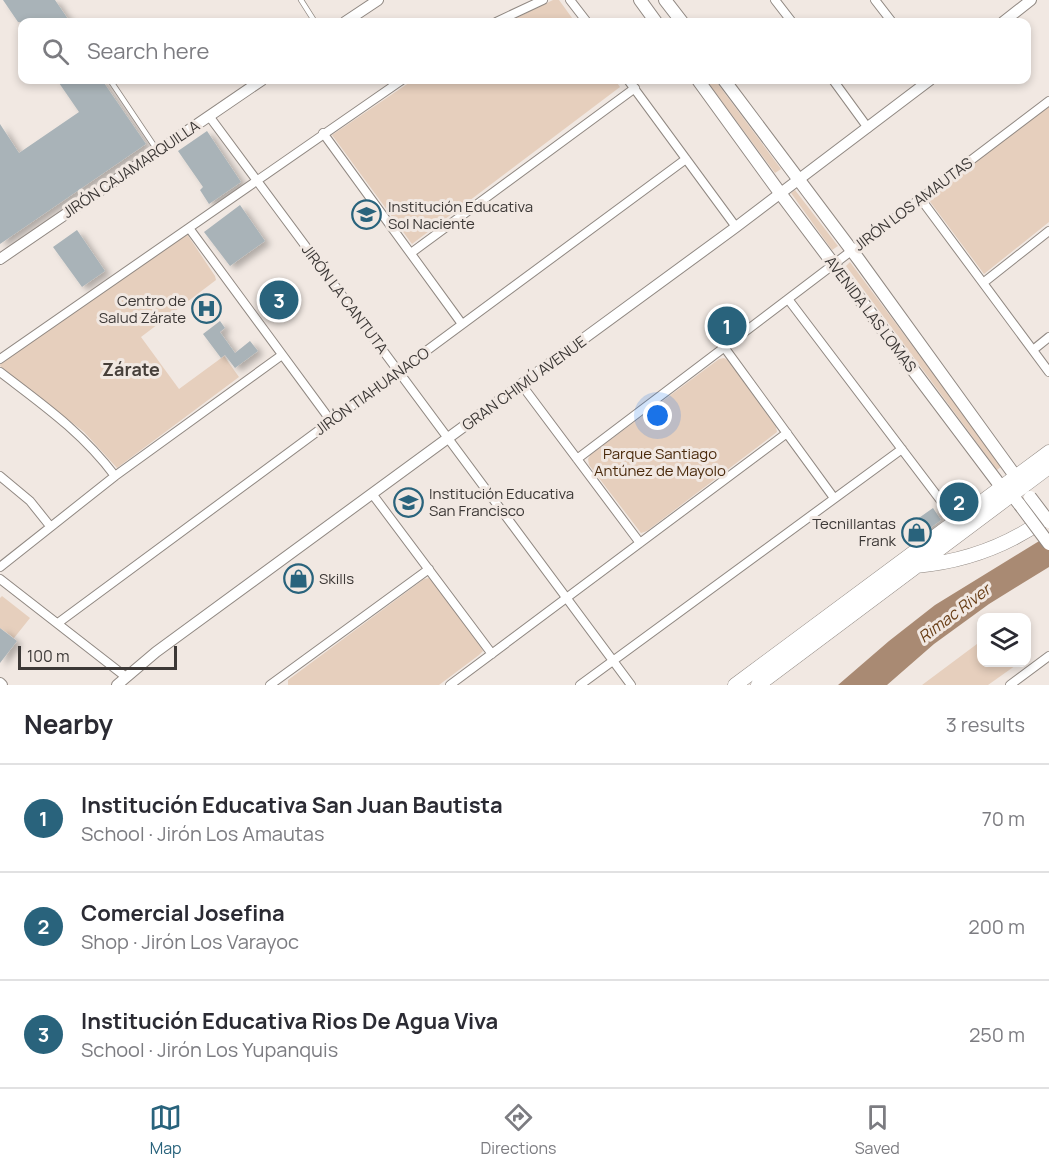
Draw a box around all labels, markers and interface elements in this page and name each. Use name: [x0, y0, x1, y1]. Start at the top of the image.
search box: [18, 18, 1031, 84]
icon: search: [39, 35, 72, 68]
text: Search here: [87, 36, 209, 66]
street label: JIRÓN CAJAMARQUILLA: [58, 115, 204, 223]
street label: JIRÓN LOS AMAUTAS: [849, 152, 977, 256]
place label: Institución Educativa Sol Naciente: [388, 196, 533, 234]
school or university icon: Institución Educativa Sol Naciente: [351, 199, 383, 231]
street label: JIRÓN LA CANTUTA: [297, 240, 393, 358]
street label: AVENIDA LAS LOMAS: [820, 252, 922, 376]
pin: 3: [260, 278, 298, 322]
place label: Centro de Salud Zárate: [99, 290, 186, 328]
hospital icon: Centro de Salud Zárate: [191, 293, 223, 325]
pin: 1: [708, 304, 746, 348]
street label: GRAN CHIMÚ AVENUE: [458, 331, 590, 435]
street label: JIRÓN TIAHUANACO: [310, 342, 434, 440]
district label: Zárate: [102, 357, 160, 381]
your location: [643, 401, 672, 430]
park label: Parque Santiago Antúnez de Mayolo: [594, 443, 726, 481]
pin: 2: [940, 480, 978, 524]
place label: Institución Educativa San Francisco: [429, 483, 574, 521]
school or university icon: Institución Educativa San Francisco: [392, 486, 424, 518]
place label: Tecnillantas Frank: [812, 513, 897, 551]
shop icon: Tecnillantas Frank: [901, 516, 933, 548]
shop icon: Skills: [282, 562, 314, 594]
place label: Skills: [319, 568, 354, 589]
water label: Rimac River: [913, 577, 996, 647]
map controls: [977, 613, 1031, 667]
button: layers: [977, 613, 1031, 667]
scale bar: [18, 643, 177, 670]
text: 100 m: [27, 645, 70, 667]
text: Nearby: [24, 706, 113, 742]
text: 3 results: [946, 711, 1025, 738]
text: Institución Educativa San Juan Bautista: [81, 790, 503, 820]
text: 1: [39, 805, 48, 832]
text: 70 m: [982, 805, 1025, 832]
text: School · Jirón Los Amautas: [81, 820, 324, 847]
text: Comercial Josefina: [81, 898, 285, 928]
text: 2: [38, 913, 49, 940]
text: 200 m: [968, 913, 1025, 940]
text: Shop · Jirón Los Varayoc: [81, 928, 299, 955]
text: Institución Educativa Rios De Agua Viva: [81, 1006, 498, 1036]
text: 3: [38, 1021, 49, 1048]
text: 250 m: [969, 1021, 1025, 1048]
text: School · Jirón Los Yupanquis: [81, 1036, 338, 1063]
tab: Map: [149, 1101, 182, 1159]
tab: Directions: [481, 1101, 556, 1159]
tab: Saved: [855, 1101, 900, 1159]

